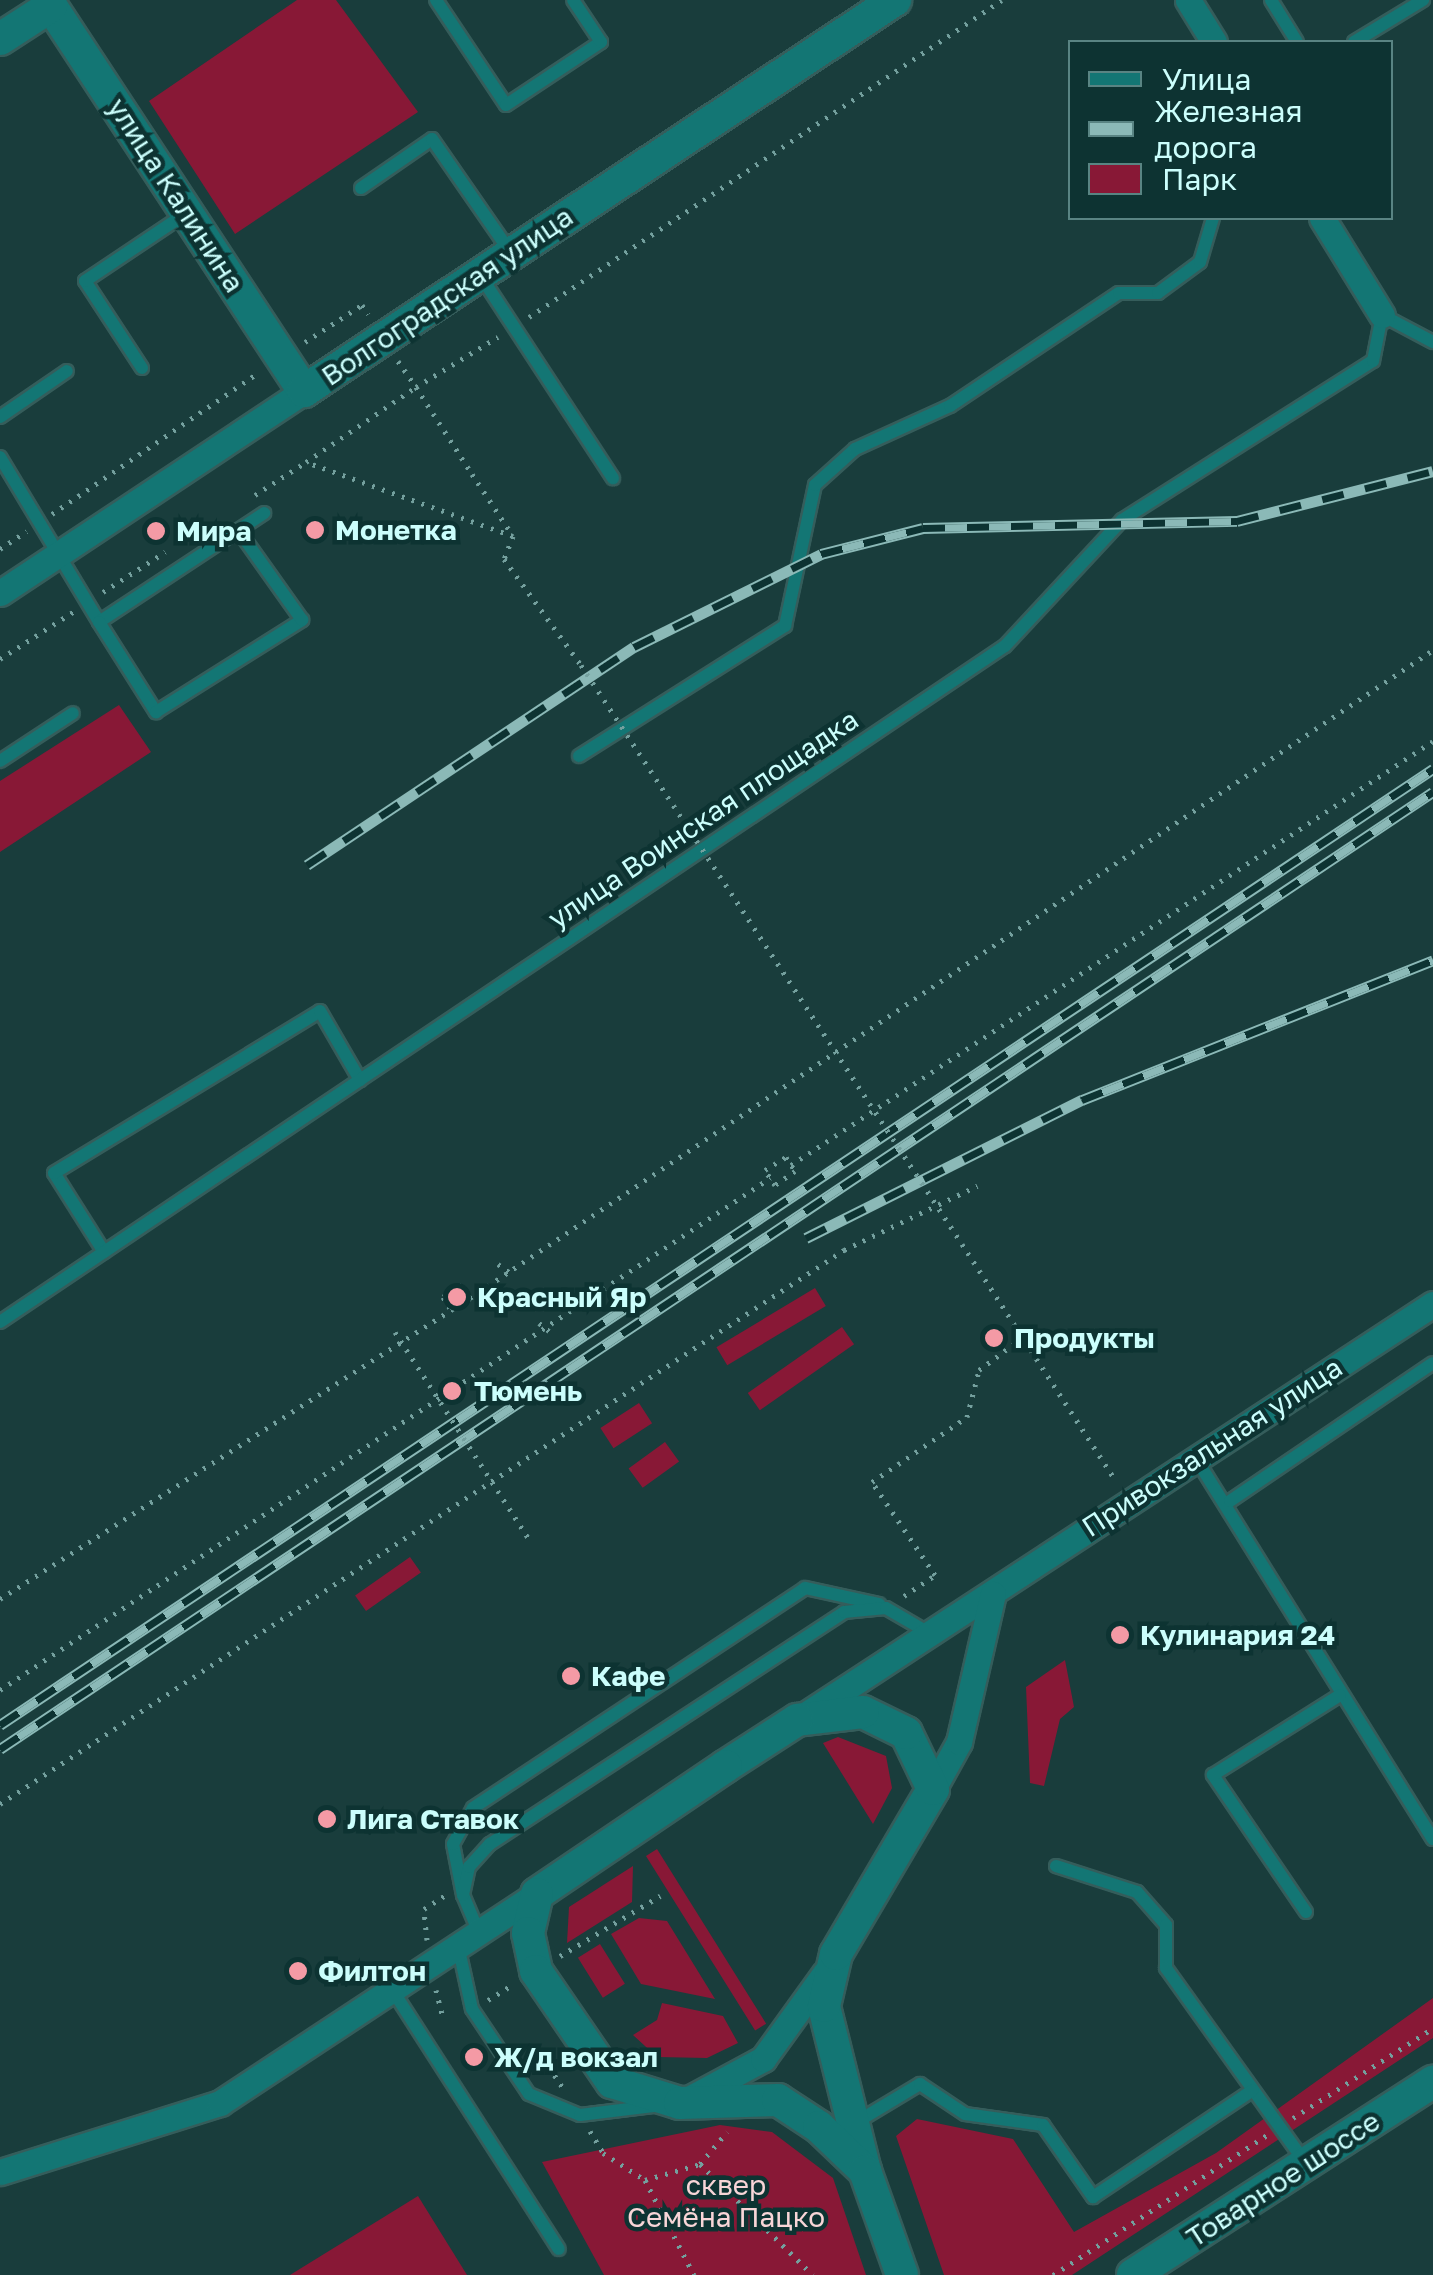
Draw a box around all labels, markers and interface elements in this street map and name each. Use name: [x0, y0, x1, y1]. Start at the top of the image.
legend: [1068, 40, 1393, 220]
text: Улица: [1162, 61, 1251, 97]
street label: улица Калинина: [101, 92, 251, 298]
text: Железная дорога: [1154, 93, 1303, 165]
text: Парк: [1162, 161, 1237, 197]
street label: Волгоградская улица: [315, 199, 579, 393]
place label: Монетка: [335, 513, 457, 547]
place label: Мира: [176, 514, 251, 548]
marker: Монетка: [304, 519, 326, 541]
marker: Мира: [145, 520, 167, 542]
street label: улица Воинская площадка: [542, 703, 864, 935]
place label: Красный Яр: [477, 1280, 646, 1314]
marker: Красный Яр: [446, 1286, 468, 1308]
place label: Продукты: [1014, 1321, 1155, 1355]
marker: Продукты: [983, 1327, 1005, 1349]
street label: Привокзальная улица: [1076, 1350, 1348, 1544]
place label: Тюмень: [474, 1374, 582, 1408]
marker: Тюмень: [439, 1378, 465, 1404]
place label: Кулинария 24: [1140, 1618, 1335, 1652]
marker: Кулинария 24: [1109, 1624, 1131, 1646]
place label: Кафе: [591, 1659, 666, 1693]
marker: Кафе: [560, 1665, 582, 1687]
place label: Лига Ставок: [347, 1802, 519, 1836]
marker: Лига Ставок: [316, 1808, 338, 1830]
place label: Филтон: [318, 1954, 426, 1988]
marker: Филтон: [287, 1960, 309, 1982]
place label: Ж/д вокзал: [494, 2040, 658, 2074]
marker: Ж/д вокзал: [463, 2046, 485, 2068]
street label: Товарное шоссе: [1180, 2104, 1386, 2254]
park label: сквер Семёна Пацко: [627, 2168, 825, 2234]

